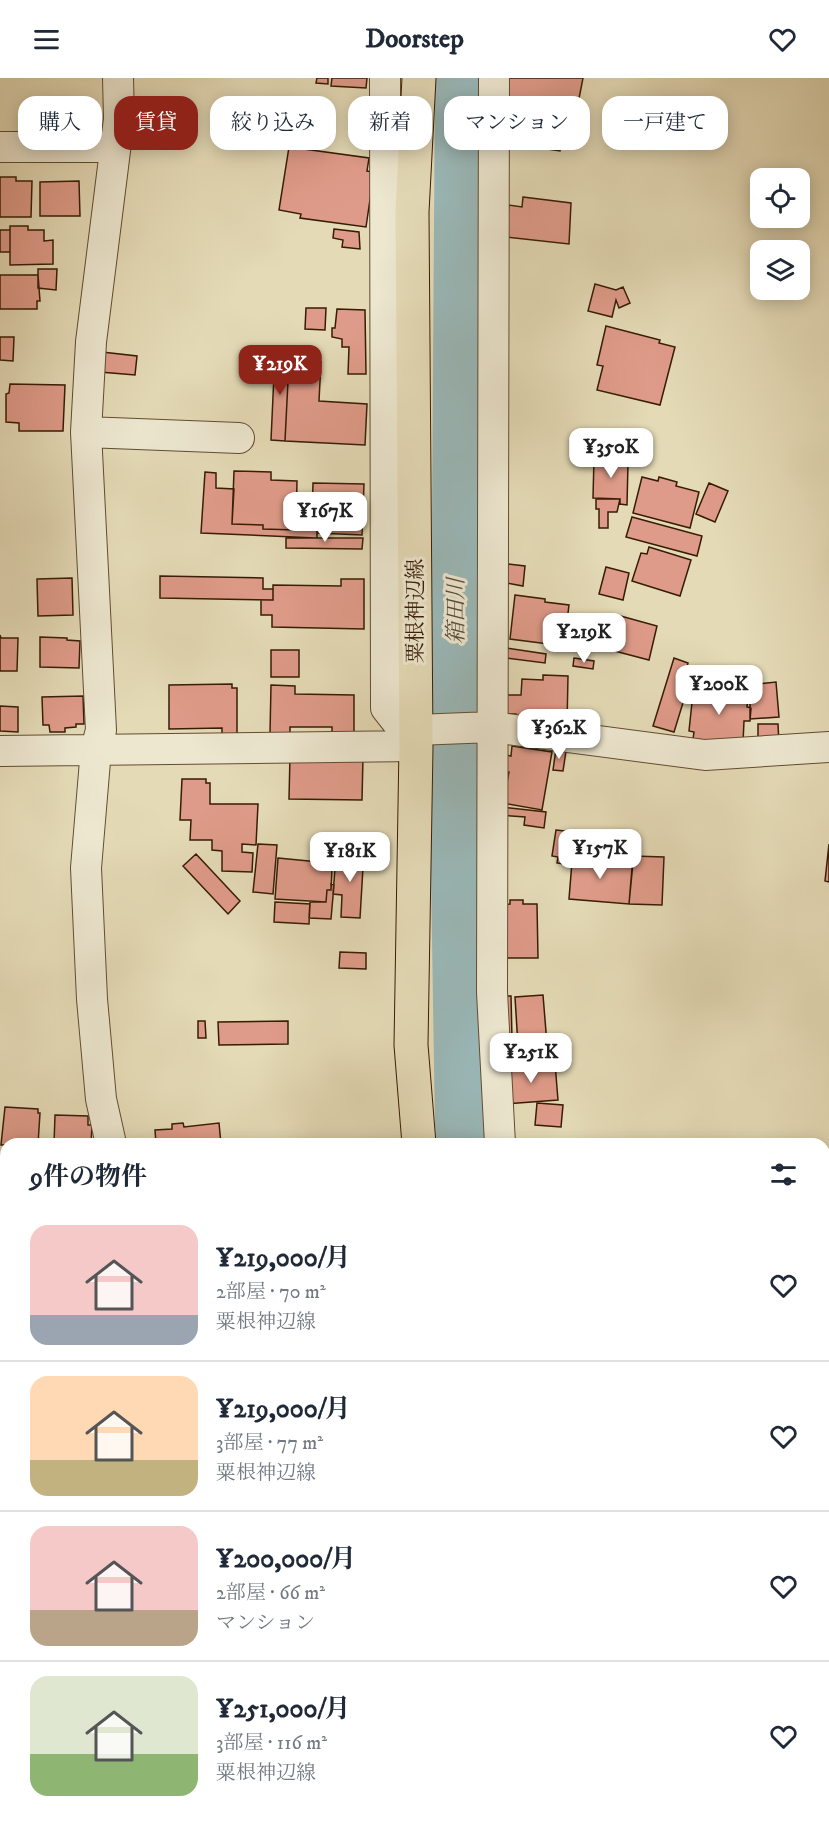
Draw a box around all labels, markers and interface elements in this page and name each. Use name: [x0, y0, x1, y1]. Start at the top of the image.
text: Doorstep: [365, 22, 464, 56]
icon: menu: [30, 23, 63, 56]
icon: heart: [766, 23, 799, 56]
chip: 購入: [18, 96, 102, 150]
chip: 賃貸: [114, 96, 198, 150]
chip: 絞り込み: [210, 96, 336, 150]
chip: 新着: [348, 96, 432, 150]
chip: マンション: [444, 96, 590, 150]
chip: 一戸建て: [602, 96, 728, 150]
map controls: [750, 168, 810, 300]
button: locate: [750, 168, 810, 228]
button: layers: [750, 240, 810, 300]
pin: ¥219K: [238, 345, 322, 396]
text: ¥219K: [253, 352, 307, 377]
pin: ¥350K: [569, 428, 653, 479]
text: ¥350K: [583, 435, 639, 460]
pin: ¥167K: [283, 492, 367, 543]
text: ¥167K: [297, 499, 353, 524]
street label: 粟根神辺線: [403, 559, 429, 664]
water label: 箱田川: [443, 576, 470, 644]
pin: ¥219K: [542, 613, 626, 664]
text: ¥219K: [557, 620, 611, 645]
pin: ¥200K: [677, 665, 761, 716]
text: ¥200K: [690, 672, 748, 697]
pin: ¥362K: [517, 709, 601, 760]
text: ¥362K: [531, 716, 587, 741]
pin: ¥157K: [558, 829, 642, 880]
pin: ¥181K: [308, 832, 392, 883]
text: ¥157K: [572, 836, 628, 861]
text: ¥181K: [324, 839, 376, 864]
pin: ¥251K: [489, 1033, 573, 1084]
text: ¥251K: [504, 1040, 558, 1065]
icon: filters: [767, 1158, 800, 1191]
text: 9件の物件: [30, 1161, 147, 1194]
text: ¥219,000/月: [216, 1242, 351, 1275]
icon: home: [78, 1249, 150, 1321]
icon: heart: [767, 1269, 800, 1302]
text: 2部屋 · 70 m²: [216, 1280, 326, 1305]
text: 粟根神辺線: [216, 1310, 316, 1335]
text: ¥219,000/月: [216, 1393, 351, 1426]
icon: home: [78, 1400, 150, 1472]
icon: heart: [767, 1420, 800, 1453]
text: 3部屋 · 77 m²: [216, 1431, 323, 1456]
text: 粟根神辺線: [216, 1461, 316, 1486]
text: ¥200,000/月: [216, 1543, 356, 1576]
icon: home: [78, 1550, 150, 1622]
icon: heart: [767, 1570, 800, 1603]
text: 2部屋 · 66 m²: [216, 1581, 325, 1606]
text: マンション: [216, 1611, 315, 1636]
text: ¥251,000/月: [216, 1693, 351, 1726]
icon: home: [78, 1700, 150, 1772]
icon: heart: [767, 1720, 800, 1753]
text: 3部屋 · 116 m²: [216, 1731, 327, 1756]
text: 粟根神辺線: [216, 1761, 316, 1786]

